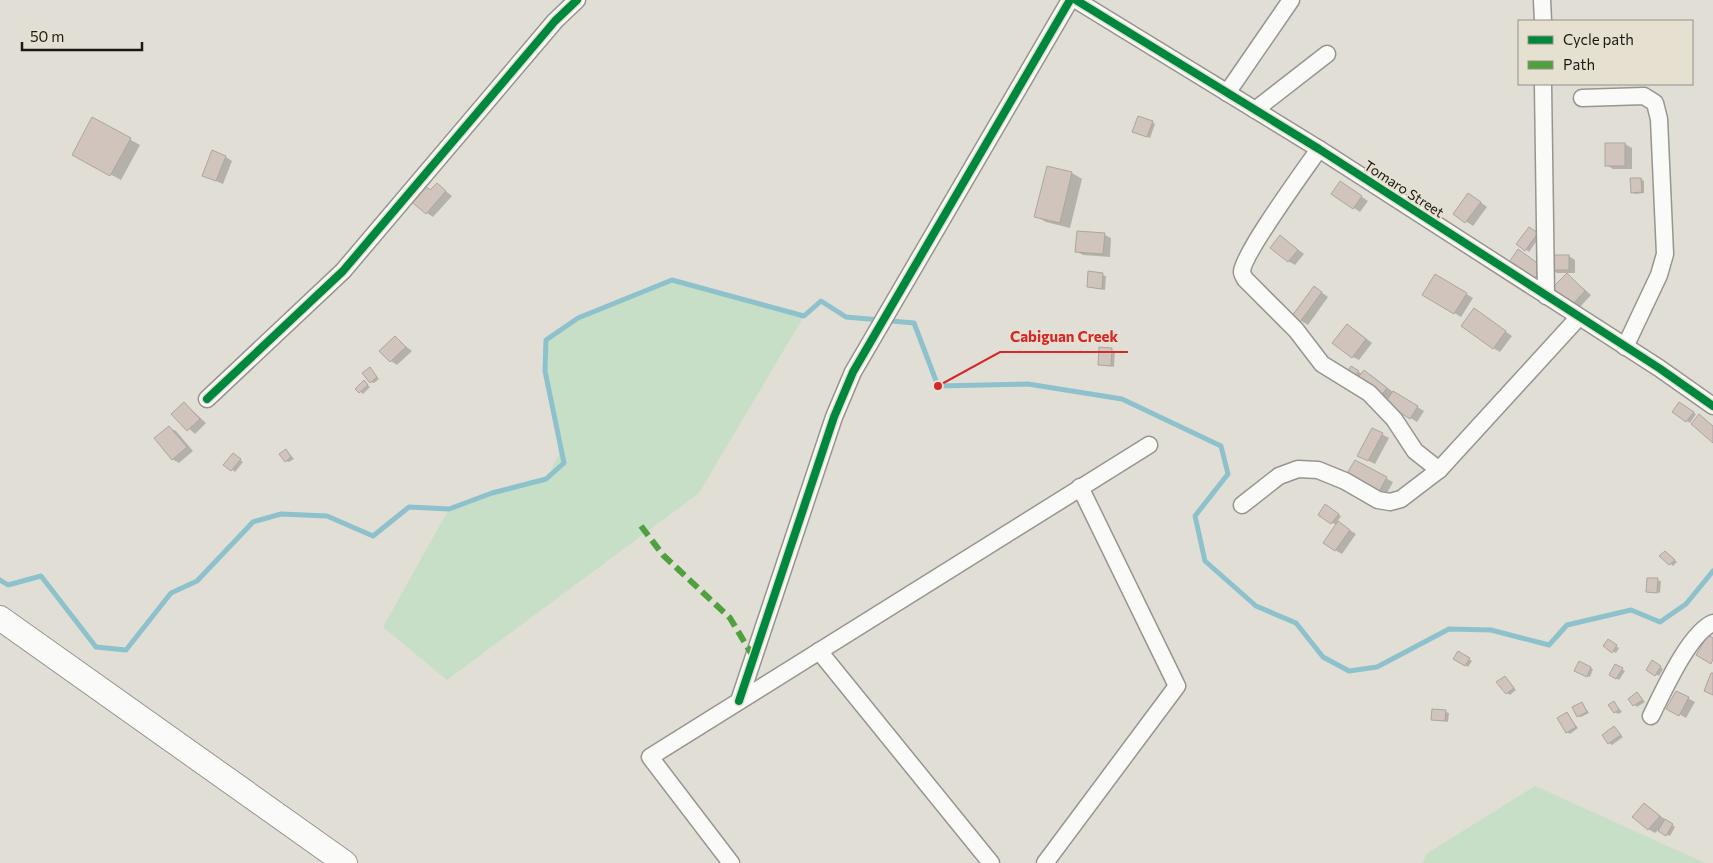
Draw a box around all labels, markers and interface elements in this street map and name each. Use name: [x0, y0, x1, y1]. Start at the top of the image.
scale bar: [22, 20, 142, 52]
legend: [1518, 20, 1693, 85]
text: 50 m: [30, 27, 64, 45]
text: Cycle path: [1563, 30, 1634, 48]
text: Path: [1563, 55, 1595, 73]
street label: Tomaro Street: [1361, 156, 1448, 221]
callout: Cabiguan Creek: [1000, 322, 1128, 352]
text: Cabiguan Creek: [1010, 327, 1118, 345]

